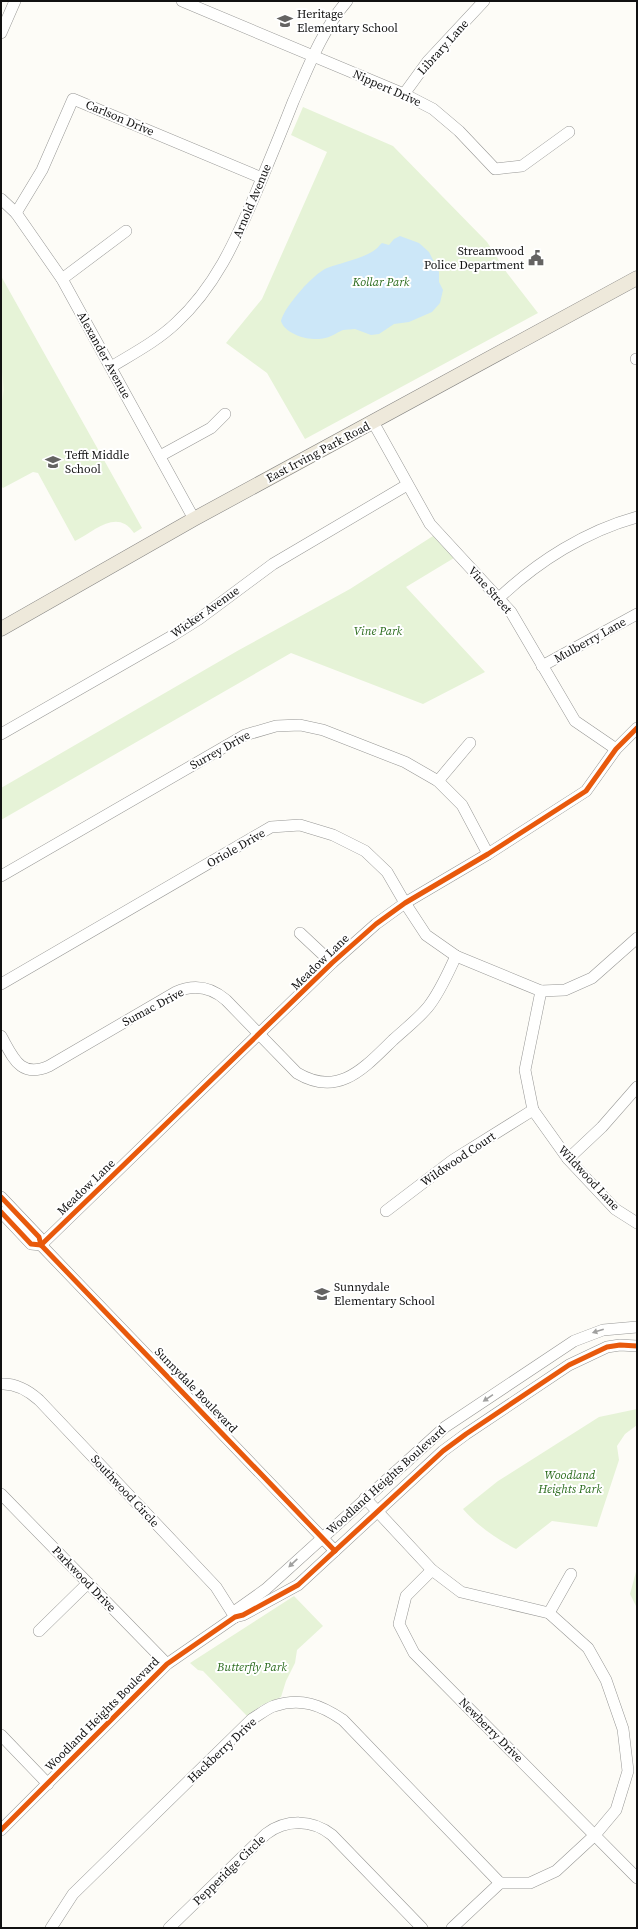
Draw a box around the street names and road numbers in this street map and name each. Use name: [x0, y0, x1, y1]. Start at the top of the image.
street label: Library Lane: [414, 16, 472, 78]
street label: Nippert Drive: [350, 66, 424, 110]
street label: Carlson Drive: [83, 96, 157, 140]
street label: Arnold Avenue: [229, 161, 275, 241]
street label: Alexander Avenue: [73, 309, 135, 401]
street label: East Irving Park Road: [263, 418, 373, 486]
street label: Vine Street: [464, 563, 516, 617]
street label: Wicker Avenue: [168, 582, 242, 642]
street label: Mulberry Lane: [551, 614, 629, 666]
street label: Surrey Drive: [187, 727, 253, 773]
street label: Oriole Drive: [204, 825, 268, 871]
street label: Meadow Lane: [288, 930, 352, 994]
street label: Sumac Drive: [119, 984, 187, 1030]
street label: Wildwood Court: [417, 1128, 499, 1190]
street label: Wildwood Lane: [555, 1142, 623, 1214]
street label: Meadow Lane: [54, 1155, 118, 1219]
street label: Sunnydale Boulevard: [151, 1344, 241, 1436]
street label: Woodland Heights Boulevard: [323, 1422, 449, 1538]
street label: Southwood Circle: [87, 1451, 163, 1531]
street label: Parkwood Drive: [49, 1543, 119, 1615]
street label: Woodland Heights Boulevard: [41, 1653, 163, 1775]
street label: Newberry Drive: [455, 1694, 527, 1766]
street label: Hackberry Drive: [184, 1714, 260, 1786]
street label: Pepperidge Circle: [189, 1831, 269, 1909]

